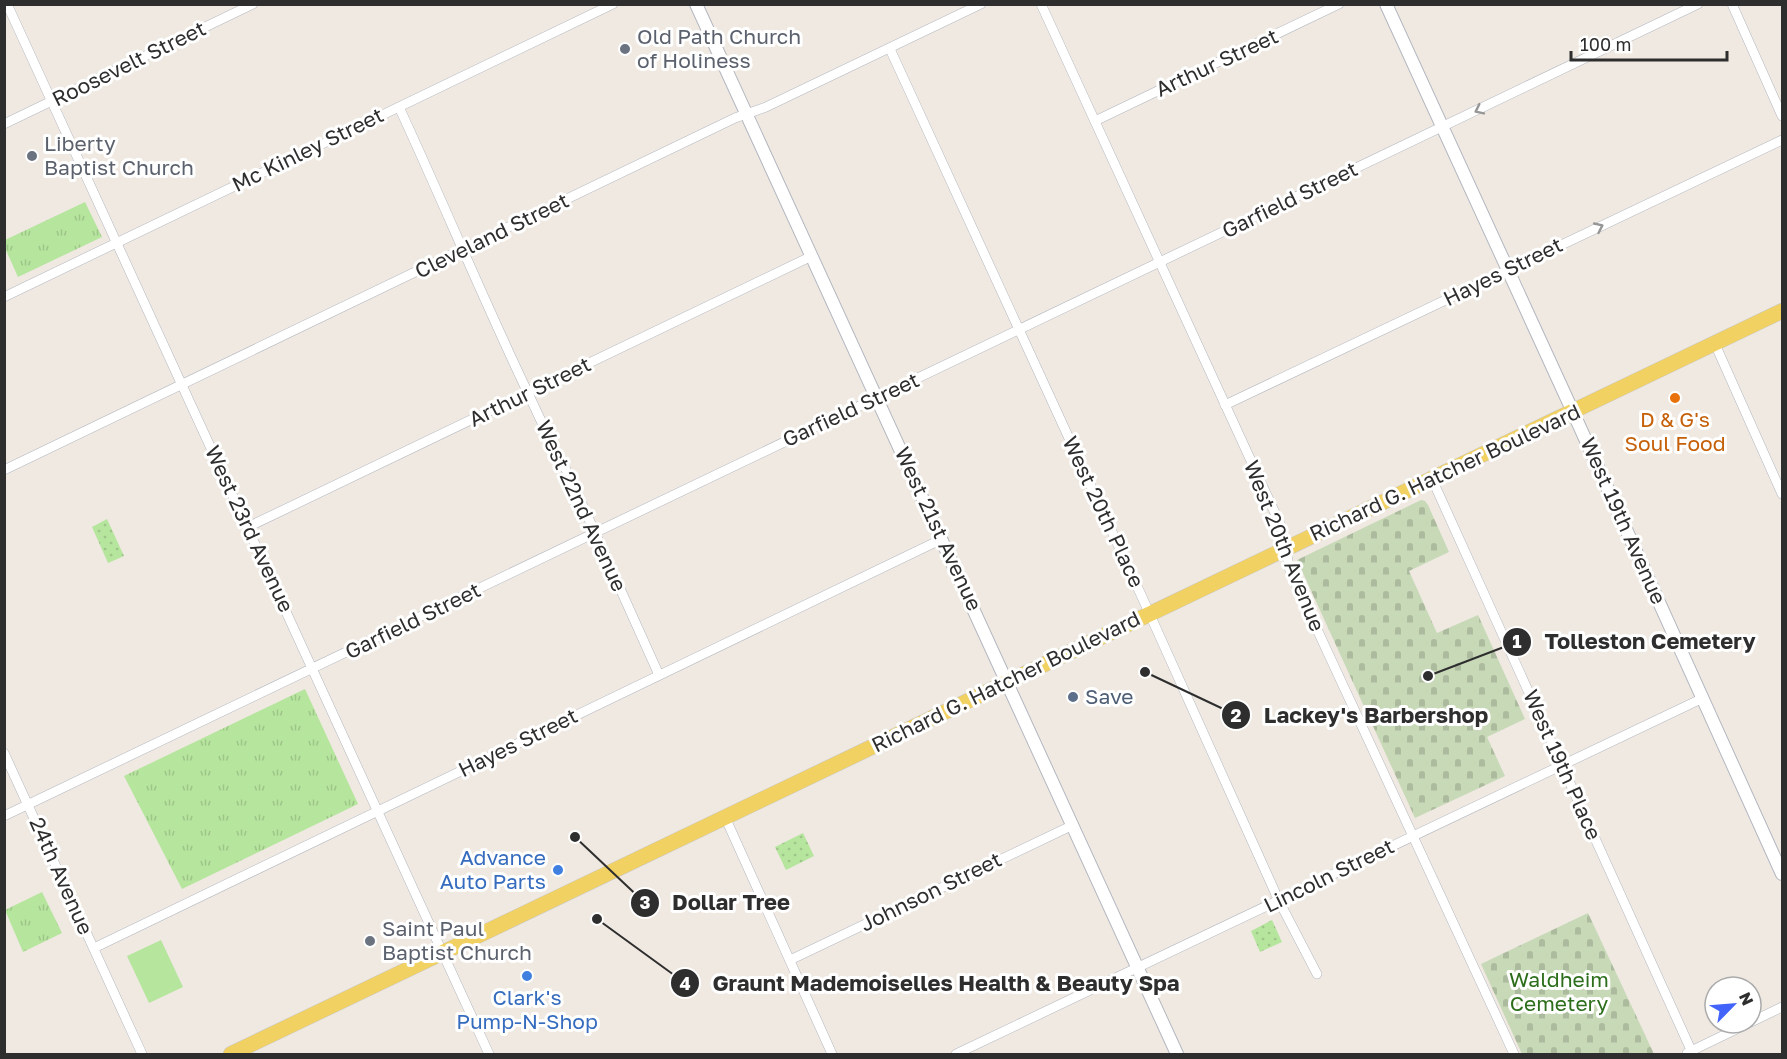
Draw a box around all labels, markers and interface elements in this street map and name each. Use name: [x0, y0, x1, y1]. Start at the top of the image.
street label: Roosevelt Street: [47, 15, 210, 112]
street label: Arthur Street: [1151, 22, 1282, 102]
place label: Old Path Church of Holiness: [637, 23, 801, 73]
scale bar: [1571, 24, 1727, 62]
text: 100 m: [1580, 33, 1631, 55]
marker: Old Path Church of Holiness: [618, 42, 632, 56]
street label: Mc Kinley Street: [228, 101, 388, 197]
one-way arrow: [1474, 102, 1485, 114]
place label: Liberty Baptist Church: [44, 130, 194, 180]
marker: Liberty Baptist Church: [25, 149, 39, 163]
street label: Garfield Street: [1218, 155, 1362, 243]
street label: Cleveland Street: [410, 187, 573, 284]
one-way arrow: [1592, 222, 1603, 234]
street label: Hayes Street: [1439, 231, 1566, 311]
street label: Arthur Street: [464, 350, 595, 432]
street label: Garfield Street: [778, 366, 923, 452]
marker: D & G's Soul Food: [1668, 391, 1682, 405]
street label: Richard G. Hatcher Boulevard: [1305, 398, 1584, 546]
place label: D & G's Soul Food: [1624, 406, 1726, 456]
street label: West 22nd Avenue: [531, 416, 633, 595]
street label: West 20th Place: [1057, 432, 1150, 591]
street label: West 19th Avenue: [1575, 433, 1672, 608]
street label: West 23rd Avenue: [200, 441, 300, 616]
street label: West 21st Avenue: [890, 443, 988, 615]
street label: West 20th Avenue: [1239, 456, 1331, 635]
street label: Garfield Street: [341, 576, 485, 664]
street label: Richard G. Hatcher Boulevard: [867, 605, 1144, 758]
callout: Tolleston Cemetery: [1502, 622, 1768, 662]
text: Tolleston Cemetery: [1544, 627, 1756, 654]
text: 1: [1512, 630, 1522, 652]
place label: Save: [1085, 683, 1133, 709]
street label: West 19th Place: [1518, 685, 1608, 844]
marker: Save: [1066, 690, 1080, 704]
callout: Lackey's Barbershop: [1221, 695, 1500, 735]
text: Lackey's Barbershop: [1264, 701, 1488, 728]
street label: Hayes Street: [454, 702, 581, 782]
text: 2: [1231, 704, 1242, 726]
street label: 24th Avenue: [24, 813, 99, 938]
street label: Lincoln Street: [1259, 832, 1398, 918]
place label: Advance Auto Parts: [440, 844, 546, 894]
street label: Johnson Street: [856, 846, 1006, 937]
marker: Advance Auto Parts: [551, 863, 565, 877]
callout: Dollar Tree: [630, 883, 802, 923]
text: Dollar Tree: [672, 888, 790, 915]
text: 3: [640, 891, 651, 913]
place label: Saint Paul Baptist Church: [382, 915, 532, 965]
marker: Saint Paul Baptist Church: [363, 934, 377, 948]
callout: Graunt Mademoiselles Health & Beauty Spa: [670, 963, 1192, 1003]
park label: Waldheim Cemetery: [1509, 966, 1609, 1016]
marker: Clark's Pump-N-Shop: [520, 969, 534, 983]
text: Graunt Mademoiselles Health & Beauty Spa: [712, 969, 1180, 996]
text: 4: [679, 972, 691, 994]
north arrow: [1703, 975, 1763, 1035]
place label: Clark's Pump-N-Shop: [456, 984, 598, 1034]
text: N: [1735, 989, 1758, 1008]

